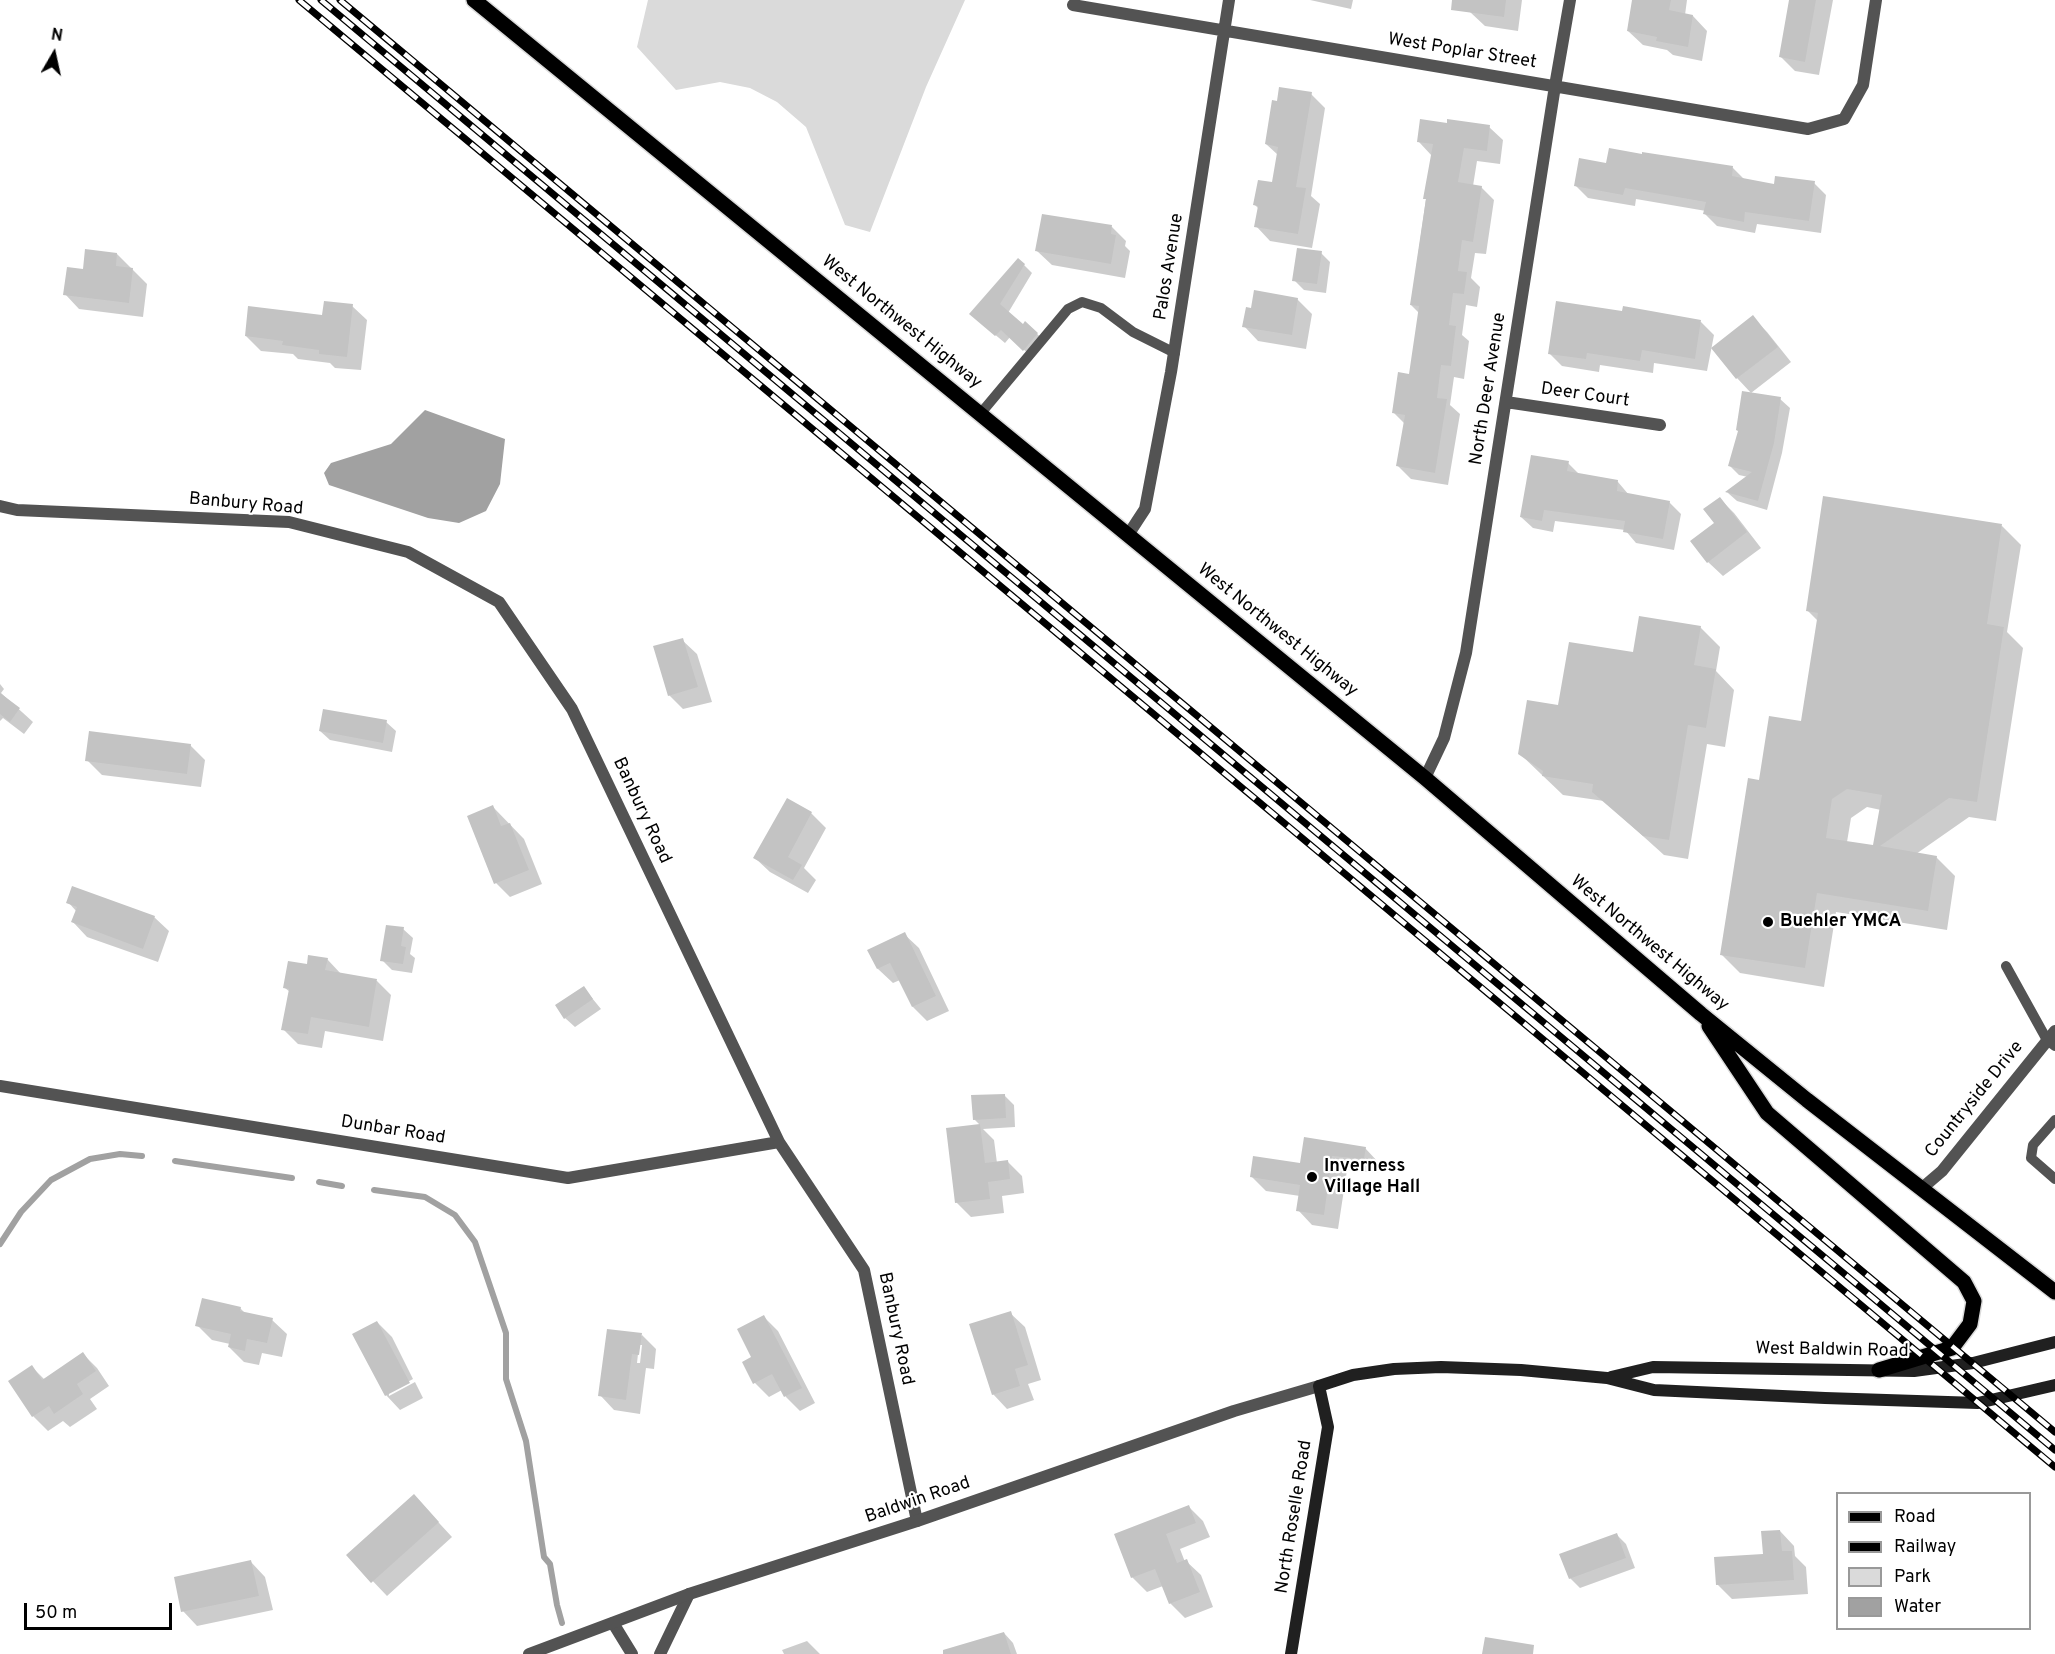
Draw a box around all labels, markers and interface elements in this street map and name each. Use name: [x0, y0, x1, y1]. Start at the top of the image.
north arrow: [24, 24, 84, 84]
text: N: [50, 25, 64, 47]
street label: West Poplar Street: [1386, 30, 1538, 74]
street label: Palos Avenue: [1151, 212, 1189, 322]
street label: West Northwest Highway: [816, 252, 986, 394]
street label: North Deer Avenue: [1466, 311, 1512, 467]
street label: Deer Court: [1539, 379, 1631, 413]
street label: Banbury Road: [188, 489, 304, 521]
street label: West Northwest Highway: [1192, 560, 1362, 702]
street label: Banbury Road: [607, 754, 675, 868]
street label: West Northwest Highway: [1565, 871, 1733, 1017]
place label: Buehler YMCA: [1780, 911, 1901, 933]
marker: Buehler YMCA: [1761, 915, 1775, 929]
street label: Countryside Drive: [1921, 1037, 2029, 1163]
street label: Dunbar Road: [339, 1112, 447, 1150]
place label: Inverness Village Hall: [1324, 1156, 1420, 1198]
marker: Inverness Village Hall: [1305, 1170, 1319, 1184]
street label: Banbury Road: [873, 1271, 917, 1387]
street label: West Baldwin Road: [1755, 1339, 1909, 1363]
street label: North Roselle Road: [1272, 1439, 1318, 1595]
street label: Baldwin Road: [863, 1473, 973, 1529]
legend: [1836, 1492, 2031, 1630]
text: Road: [1894, 1506, 1936, 1529]
text: Railway: [1894, 1536, 1956, 1559]
text: Park: [1894, 1566, 1931, 1589]
scale bar: [27, 1591, 176, 1629]
text: Water: [1894, 1596, 1941, 1619]
text: 50 m: [35, 1602, 77, 1625]

